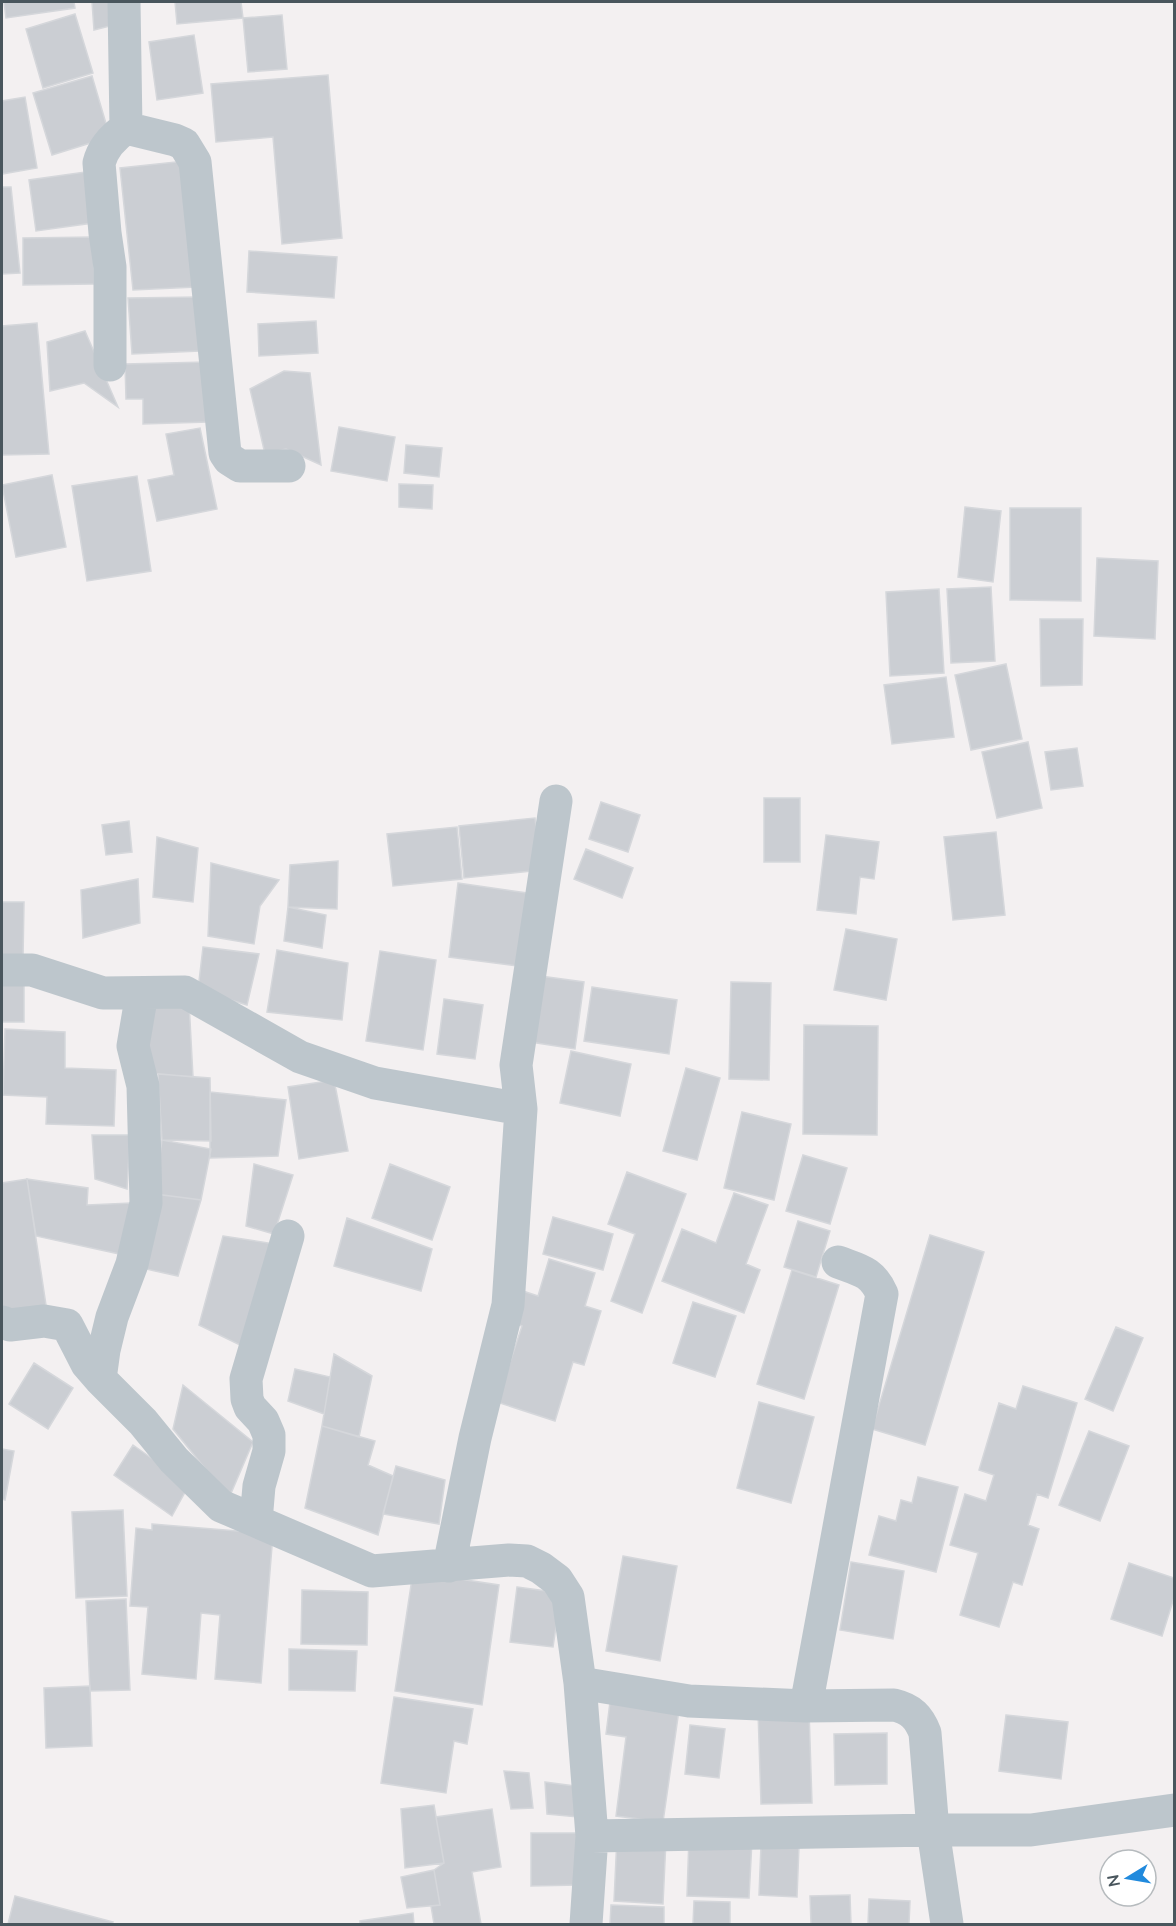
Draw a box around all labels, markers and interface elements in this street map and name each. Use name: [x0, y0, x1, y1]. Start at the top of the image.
north arrow: [1098, 1848, 1158, 1908]
text: N: [1102, 1873, 1126, 1889]

